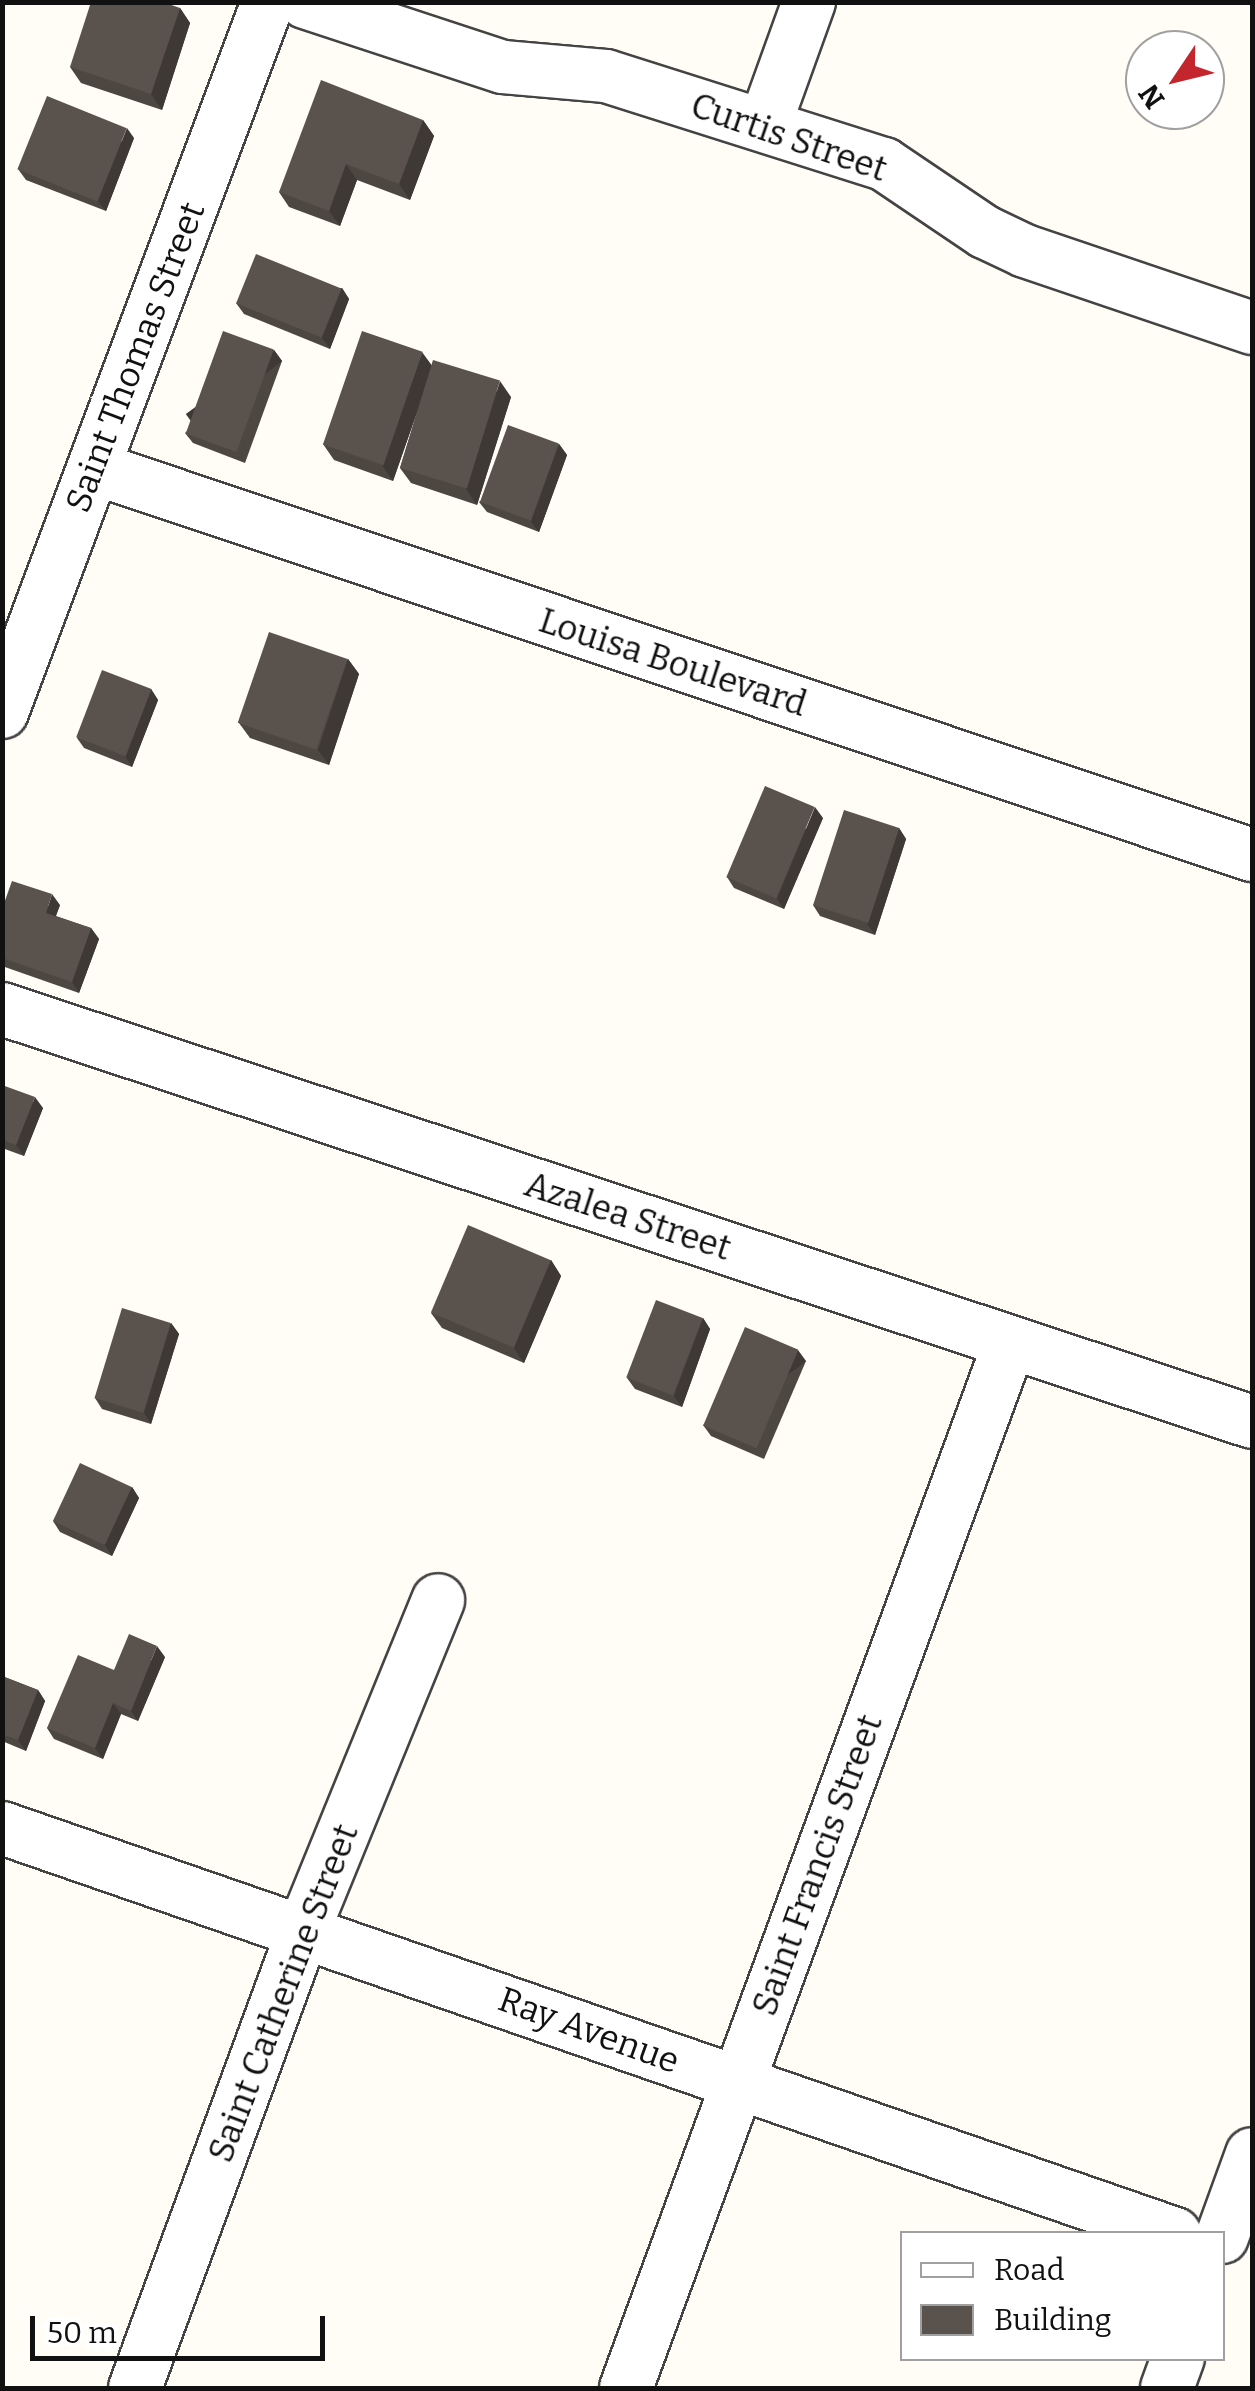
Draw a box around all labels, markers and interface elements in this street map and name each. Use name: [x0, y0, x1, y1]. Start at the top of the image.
north arrow: [1125, 30, 1225, 130]
text: N: [1132, 78, 1171, 115]
street label: Curtis Street: [686, 84, 892, 190]
street label: Saint Thomas Street: [57, 196, 213, 518]
street label: Louisa Boulevard: [534, 599, 812, 725]
street label: Azalea Street: [520, 1163, 736, 1269]
street label: Saint Francis Street: [743, 1709, 891, 2021]
street label: Saint Catherine Street: [199, 1818, 367, 2168]
street label: Ray Avenue: [493, 1978, 685, 2082]
legend: [900, 2231, 1225, 2361]
text: Road: [994, 2252, 1065, 2288]
scale bar: [35, 2296, 330, 2358]
text: Building: [994, 2302, 1112, 2338]
text: 50 m: [47, 2315, 117, 2351]

